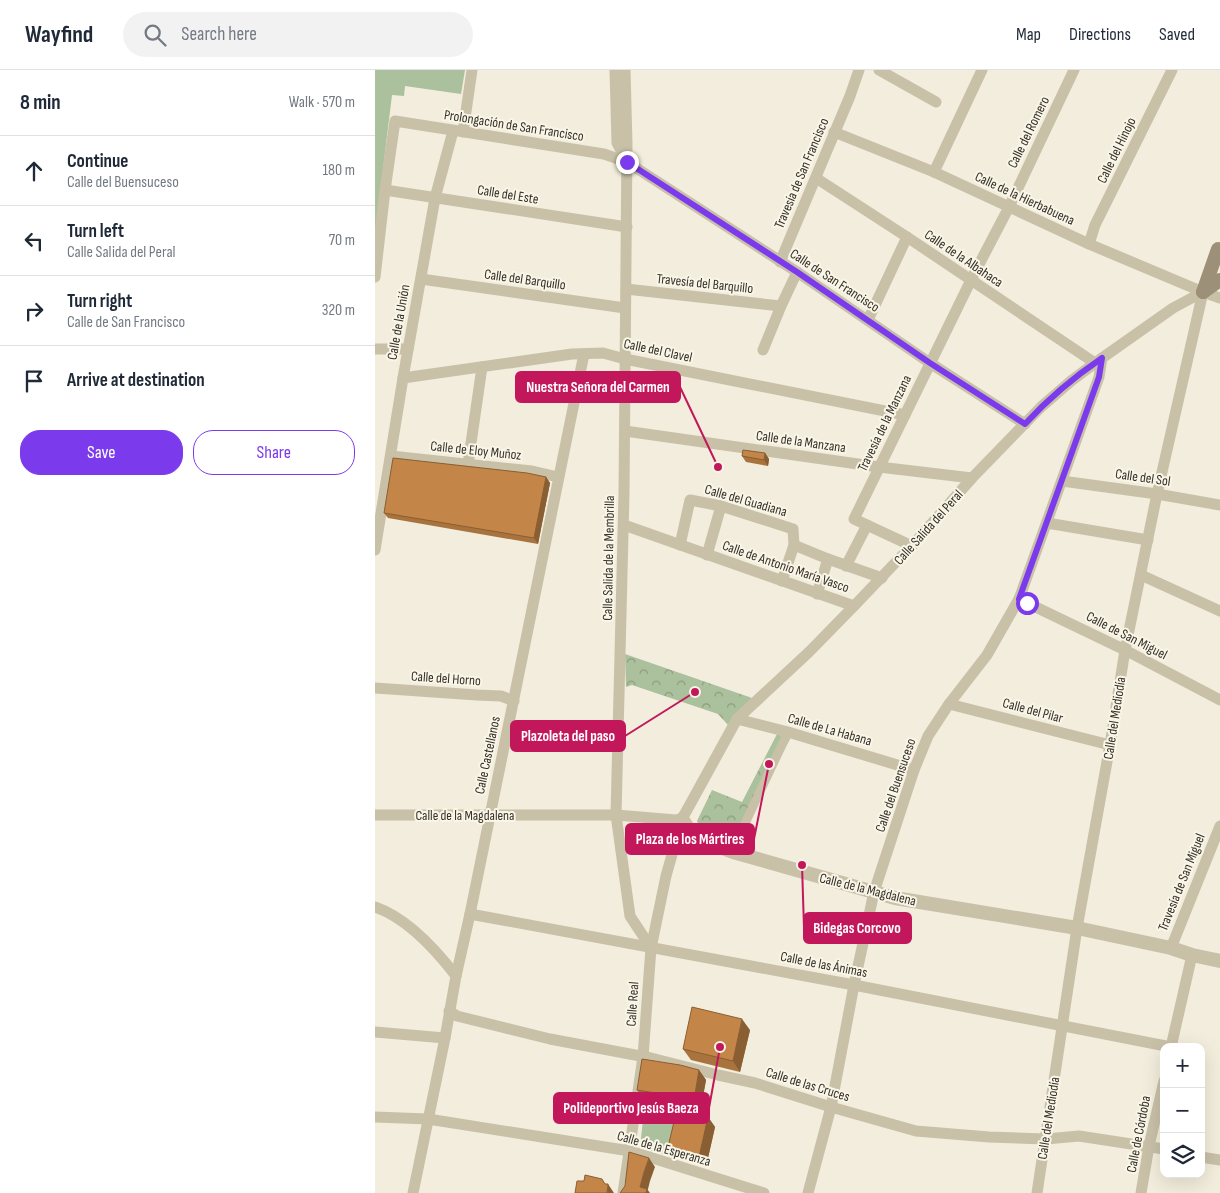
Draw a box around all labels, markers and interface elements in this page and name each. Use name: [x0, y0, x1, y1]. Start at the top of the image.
search box: [123, 12, 473, 57]
text: Wayfind: [25, 20, 93, 49]
icon: search: [141, 21, 169, 49]
text: Search here: [181, 23, 257, 46]
text: Map: [1016, 24, 1041, 45]
text: Directions: [1069, 24, 1131, 45]
text: Saved: [1159, 24, 1195, 45]
text: 8 min: [20, 90, 61, 115]
text: Walk · 570 m: [289, 93, 355, 112]
street label: Calle del Romero: [1004, 93, 1053, 171]
street label: Prolongación de San Francisco: [443, 106, 585, 145]
street label: Calle del Hinojo: [1093, 114, 1140, 186]
street label: Travesía de San Francisco: [771, 115, 832, 231]
text: Continue: [67, 150, 128, 173]
route end: [616, 151, 639, 174]
icon: ahead: [20, 157, 48, 185]
text: 180 m: [322, 161, 355, 180]
street label: Calle de la Hierbabuena: [972, 168, 1077, 229]
text: Calle del Buensuceso: [67, 173, 179, 192]
street label: Calle del Este: [476, 181, 540, 208]
text: Turn left: [67, 220, 124, 243]
street label: Calle de la Albahaca: [921, 226, 1006, 291]
icon: left: [20, 227, 48, 255]
text: 70 m: [329, 231, 355, 250]
text: Calle Salida del Peral: [67, 243, 176, 262]
street label: Calle de San Francisco: [787, 245, 883, 316]
street label: Calle del Barquillo: [483, 265, 567, 294]
street label: Travesía del Barquillo: [656, 270, 754, 297]
street label: Calle de la Unión: [384, 283, 413, 361]
text: Turn right: [67, 290, 132, 313]
icon: right: [20, 297, 48, 325]
text: 320 m: [322, 301, 355, 320]
text: Calle de San Francisco: [67, 313, 185, 332]
street label: Calle del Clavel: [622, 335, 694, 366]
icon: arrive: [20, 367, 48, 395]
text: Arrive at destination: [67, 369, 205, 392]
callout: Nuestra Señora del Carmen: [516, 372, 680, 402]
street label: Travesía de la Manzana: [854, 372, 915, 474]
text: Nuestra Señora del Carmen: [526, 378, 670, 397]
street label: Calle de la Manzana: [755, 427, 847, 456]
button: Save: [20, 430, 183, 475]
button: Share: [193, 430, 355, 475]
street label: Calle de Eloy Muñoz: [430, 437, 522, 464]
street label: Calle del Sol: [1114, 465, 1172, 490]
street label: Calle del Guadiana: [703, 481, 789, 520]
street label: Calle Salida del Peral: [890, 486, 966, 568]
street label: Calle Salida de la Membrilla: [599, 495, 618, 621]
street label: Calle de Antonio María Vasco: [720, 537, 852, 596]
route start: [1016, 592, 1039, 615]
street label: Calle de San Miguel: [1083, 608, 1170, 663]
street label: Calle del Horno: [410, 668, 482, 689]
street label: Calle del Mediodía: [1100, 676, 1129, 761]
street label: Calle del Pilar: [1001, 694, 1065, 727]
street label: Calle de La Habana: [786, 709, 874, 750]
street label: Calle Castellanos: [471, 715, 504, 796]
callout: Plazoleta del paso: [511, 721, 625, 751]
text: Plazoleta del paso: [521, 727, 615, 746]
street label: Calle del Buensuceso: [872, 736, 920, 834]
street label: Calle de la Magdalena: [416, 807, 515, 824]
callout: Plaza de los Mártires: [626, 824, 754, 854]
text: Plaza de los Mártires: [636, 830, 744, 849]
street label: Travesía de San Miguel: [1154, 831, 1209, 933]
street label: Calle de la Magdalena: [818, 869, 918, 910]
callout: Bidegas Corcovo: [804, 913, 911, 943]
text: Bidegas Corcovo: [813, 919, 901, 938]
street label: Calle de las Ánimas: [779, 948, 869, 981]
street label: Calle Real: [622, 981, 643, 1027]
map controls: [1160, 1043, 1205, 1178]
button: +: [1160, 1043, 1205, 1088]
street label: Calle de las Cruces: [764, 1064, 852, 1105]
street label: Calle del Mediodía: [1034, 1076, 1063, 1161]
button: −: [1160, 1088, 1205, 1133]
callout: Polideportivo Jesús Baeza: [554, 1093, 709, 1123]
street label: Calle de Córdoba: [1123, 1094, 1154, 1174]
text: Polideportivo Jesús Baeza: [563, 1099, 699, 1118]
street label: Calle de la Esperanza: [615, 1127, 713, 1170]
button: layers: [1160, 1133, 1205, 1178]

